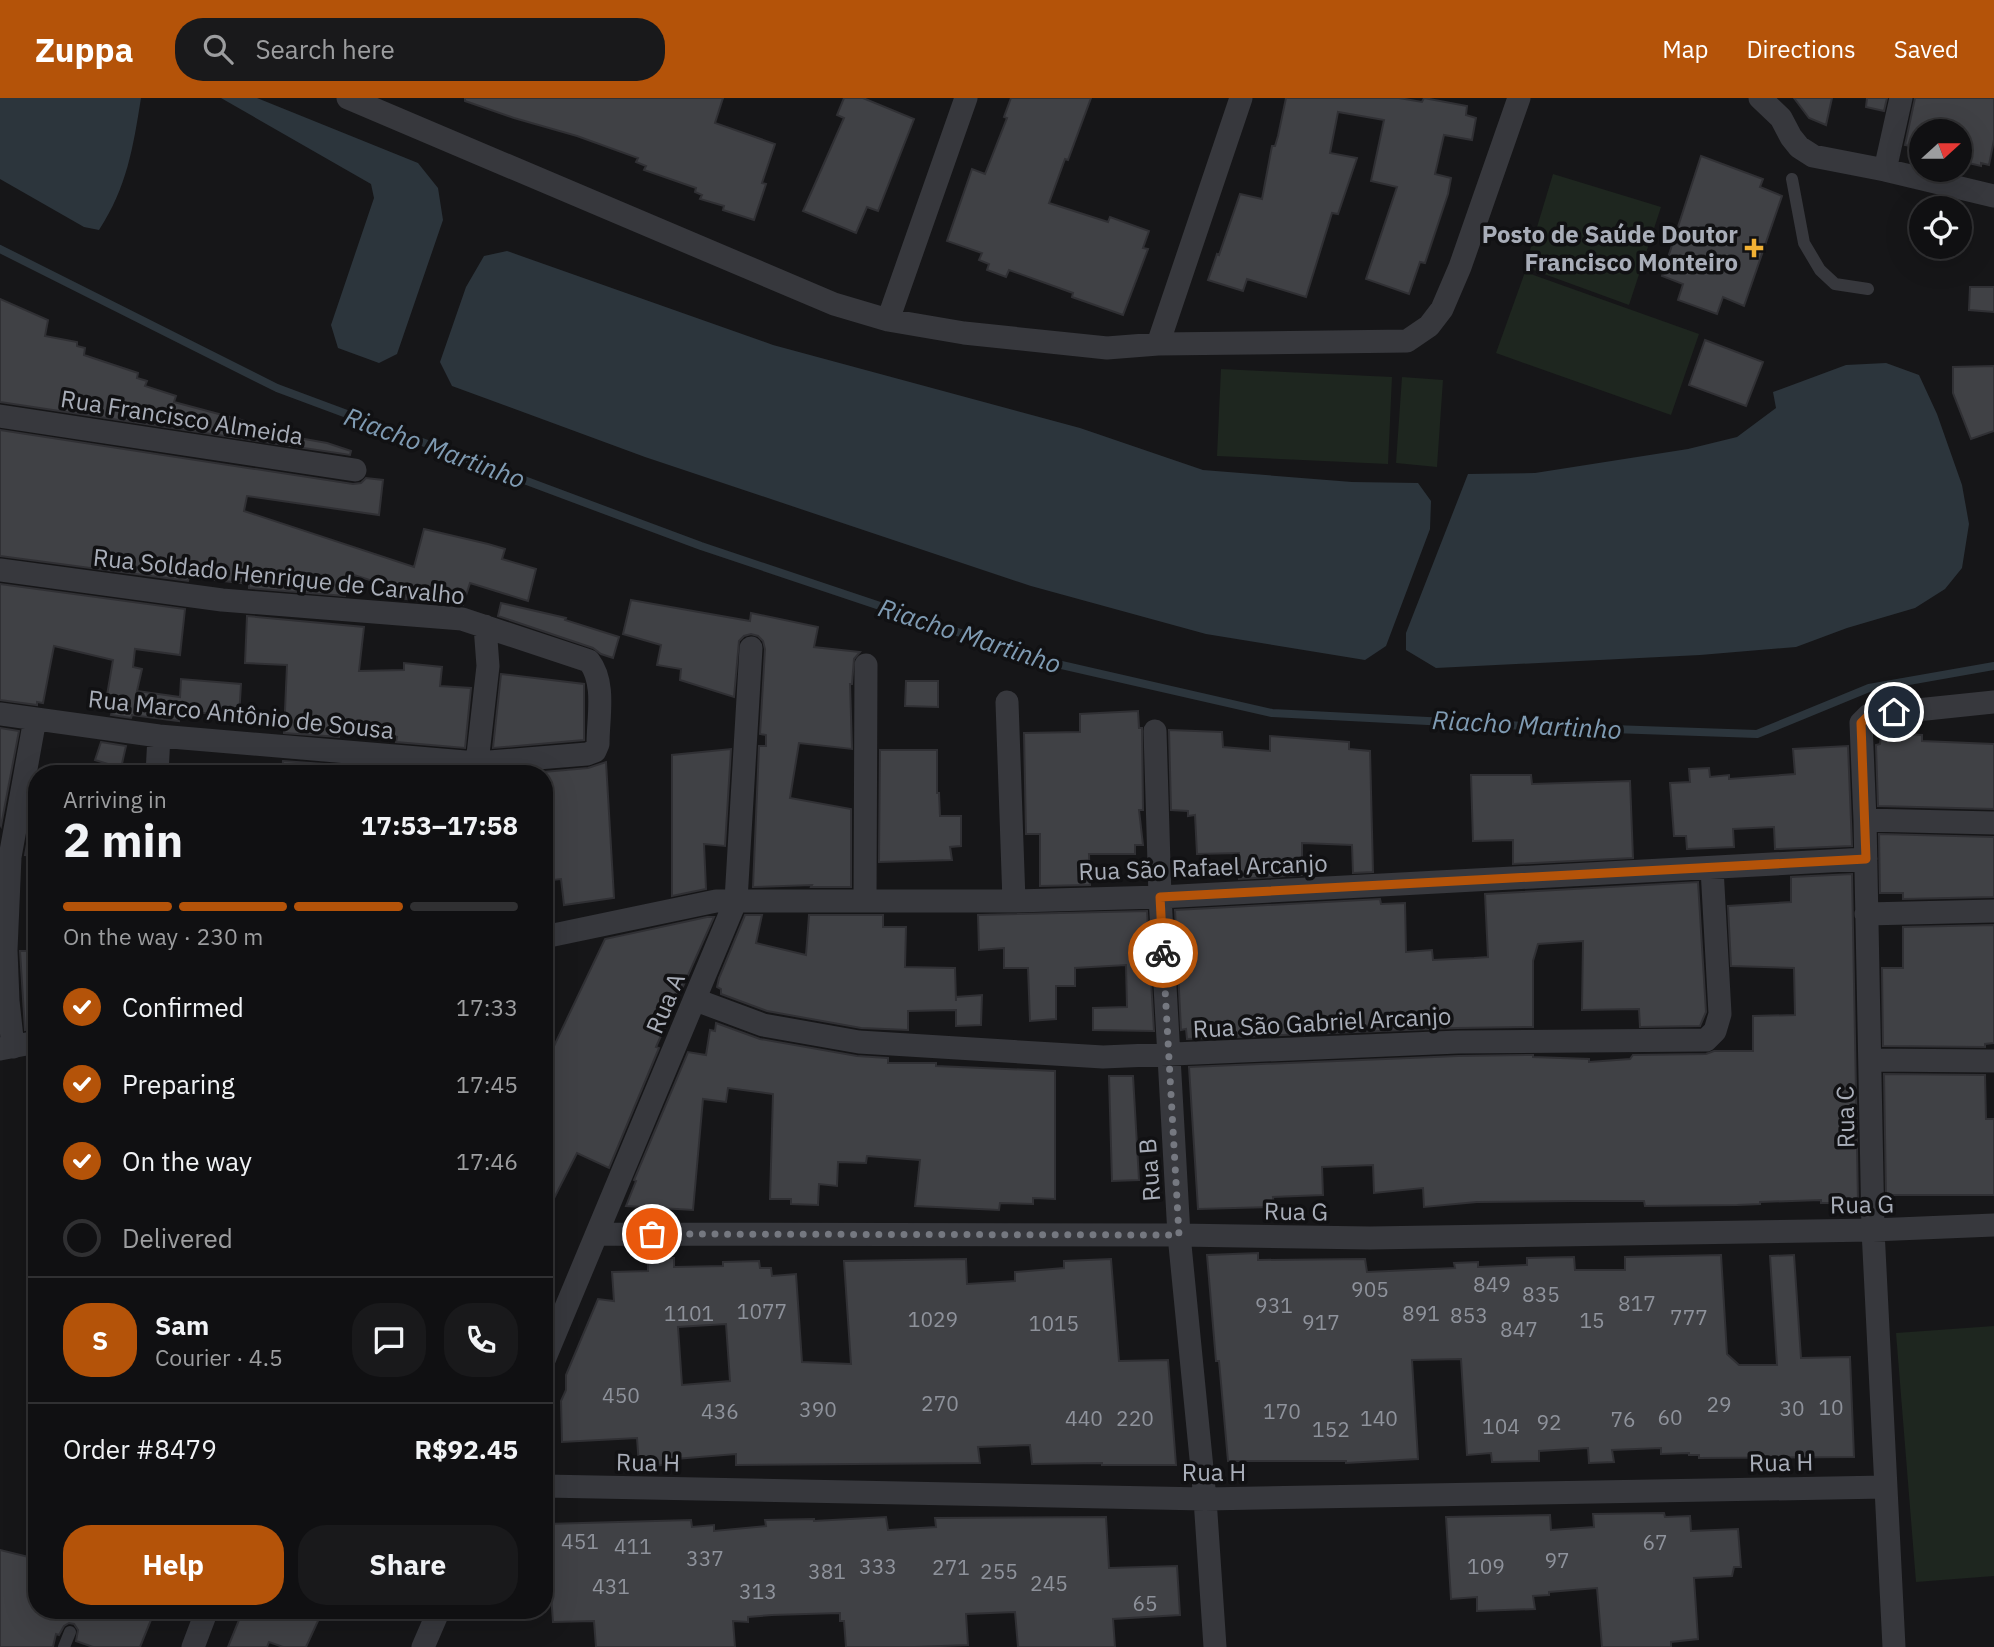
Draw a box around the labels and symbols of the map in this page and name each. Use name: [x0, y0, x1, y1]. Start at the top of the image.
north arrow: [1909, 119, 1972, 182]
place label: Posto de Saúde Doutor Francisco Monteiro: [1482, 218, 1738, 278]
marker: Posto de Saúde Doutor Francisco Monteiro: [1744, 238, 1764, 258]
street label: Rua Francisco Almeida: [58, 382, 306, 452]
water label: Riacho Martinho: [340, 399, 530, 495]
street label: Rua Soldado Henrique de Carvalho: [92, 541, 466, 611]
water label: Riacho Martinho: [874, 589, 1066, 681]
street label: Rua Marco Antônio de Sousa: [87, 682, 396, 746]
pin: [1864, 682, 1924, 742]
water label: Riacho Martinho: [1431, 702, 1623, 746]
street label: Rua São Rafael Arcanjo: [1078, 847, 1328, 887]
courier: [1128, 918, 1198, 988]
street label: Rua A: [638, 968, 692, 1038]
street label: Rua São Gabriel Arcanjo: [1192, 999, 1452, 1045]
street label: Rua C: [1828, 1085, 1862, 1148]
street label: Rua B: [1131, 1137, 1167, 1203]
street label: Rua G: [1830, 1187, 1894, 1221]
street label: Rua G: [1264, 1194, 1328, 1228]
pin: [622, 1204, 682, 1264]
house number: 849: [1473, 1270, 1511, 1298]
house number: 905: [1351, 1275, 1389, 1303]
house number: 835: [1522, 1280, 1560, 1308]
house number: 817: [1618, 1289, 1656, 1317]
house number: 931: [1255, 1291, 1293, 1319]
house number: 1077: [737, 1297, 787, 1325]
house number: 1101: [664, 1299, 714, 1327]
house number: 891: [1402, 1299, 1440, 1327]
house number: 853: [1450, 1301, 1488, 1329]
house number: 777: [1670, 1303, 1708, 1331]
house number: 1029: [908, 1305, 958, 1333]
house number: 15: [1579, 1306, 1605, 1334]
house number: 917: [1302, 1308, 1340, 1336]
house number: 1015: [1029, 1309, 1079, 1337]
house number: 847: [1500, 1315, 1538, 1343]
house number: 450: [602, 1381, 640, 1409]
house number: 270: [921, 1389, 959, 1417]
house number: 29: [1706, 1390, 1732, 1418]
house number: 10: [1818, 1393, 1844, 1421]
house number: 30: [1779, 1394, 1805, 1422]
house number: 390: [799, 1395, 837, 1423]
house number: 436: [701, 1397, 739, 1425]
house number: 170: [1263, 1397, 1301, 1425]
house number: 60: [1657, 1403, 1683, 1431]
house number: 440: [1065, 1404, 1103, 1432]
house number: 220: [1116, 1404, 1154, 1432]
house number: 140: [1360, 1404, 1398, 1432]
house number: 76: [1610, 1405, 1636, 1433]
house number: 92: [1536, 1408, 1562, 1436]
house number: 104: [1482, 1412, 1520, 1440]
house number: 152: [1312, 1415, 1350, 1443]
street label: Rua H: [615, 1445, 681, 1479]
street label: Rua H: [1748, 1445, 1814, 1479]
street label: Rua H: [1182, 1456, 1246, 1488]
house number: 451: [561, 1527, 599, 1555]
house number: 67: [1642, 1528, 1668, 1556]
house number: 411: [614, 1532, 652, 1560]
house number: 337: [686, 1544, 724, 1572]
house number: 97: [1544, 1546, 1570, 1574]
house number: 333: [859, 1552, 897, 1580]
house number: 109: [1467, 1552, 1505, 1580]
house number: 271: [932, 1553, 970, 1581]
house number: 381: [808, 1557, 846, 1585]
house number: 255: [980, 1557, 1018, 1585]
house number: 245: [1030, 1569, 1068, 1597]
house number: 431: [592, 1572, 630, 1600]
house number: 313: [739, 1577, 777, 1605]
house number: 65: [1132, 1589, 1158, 1617]

